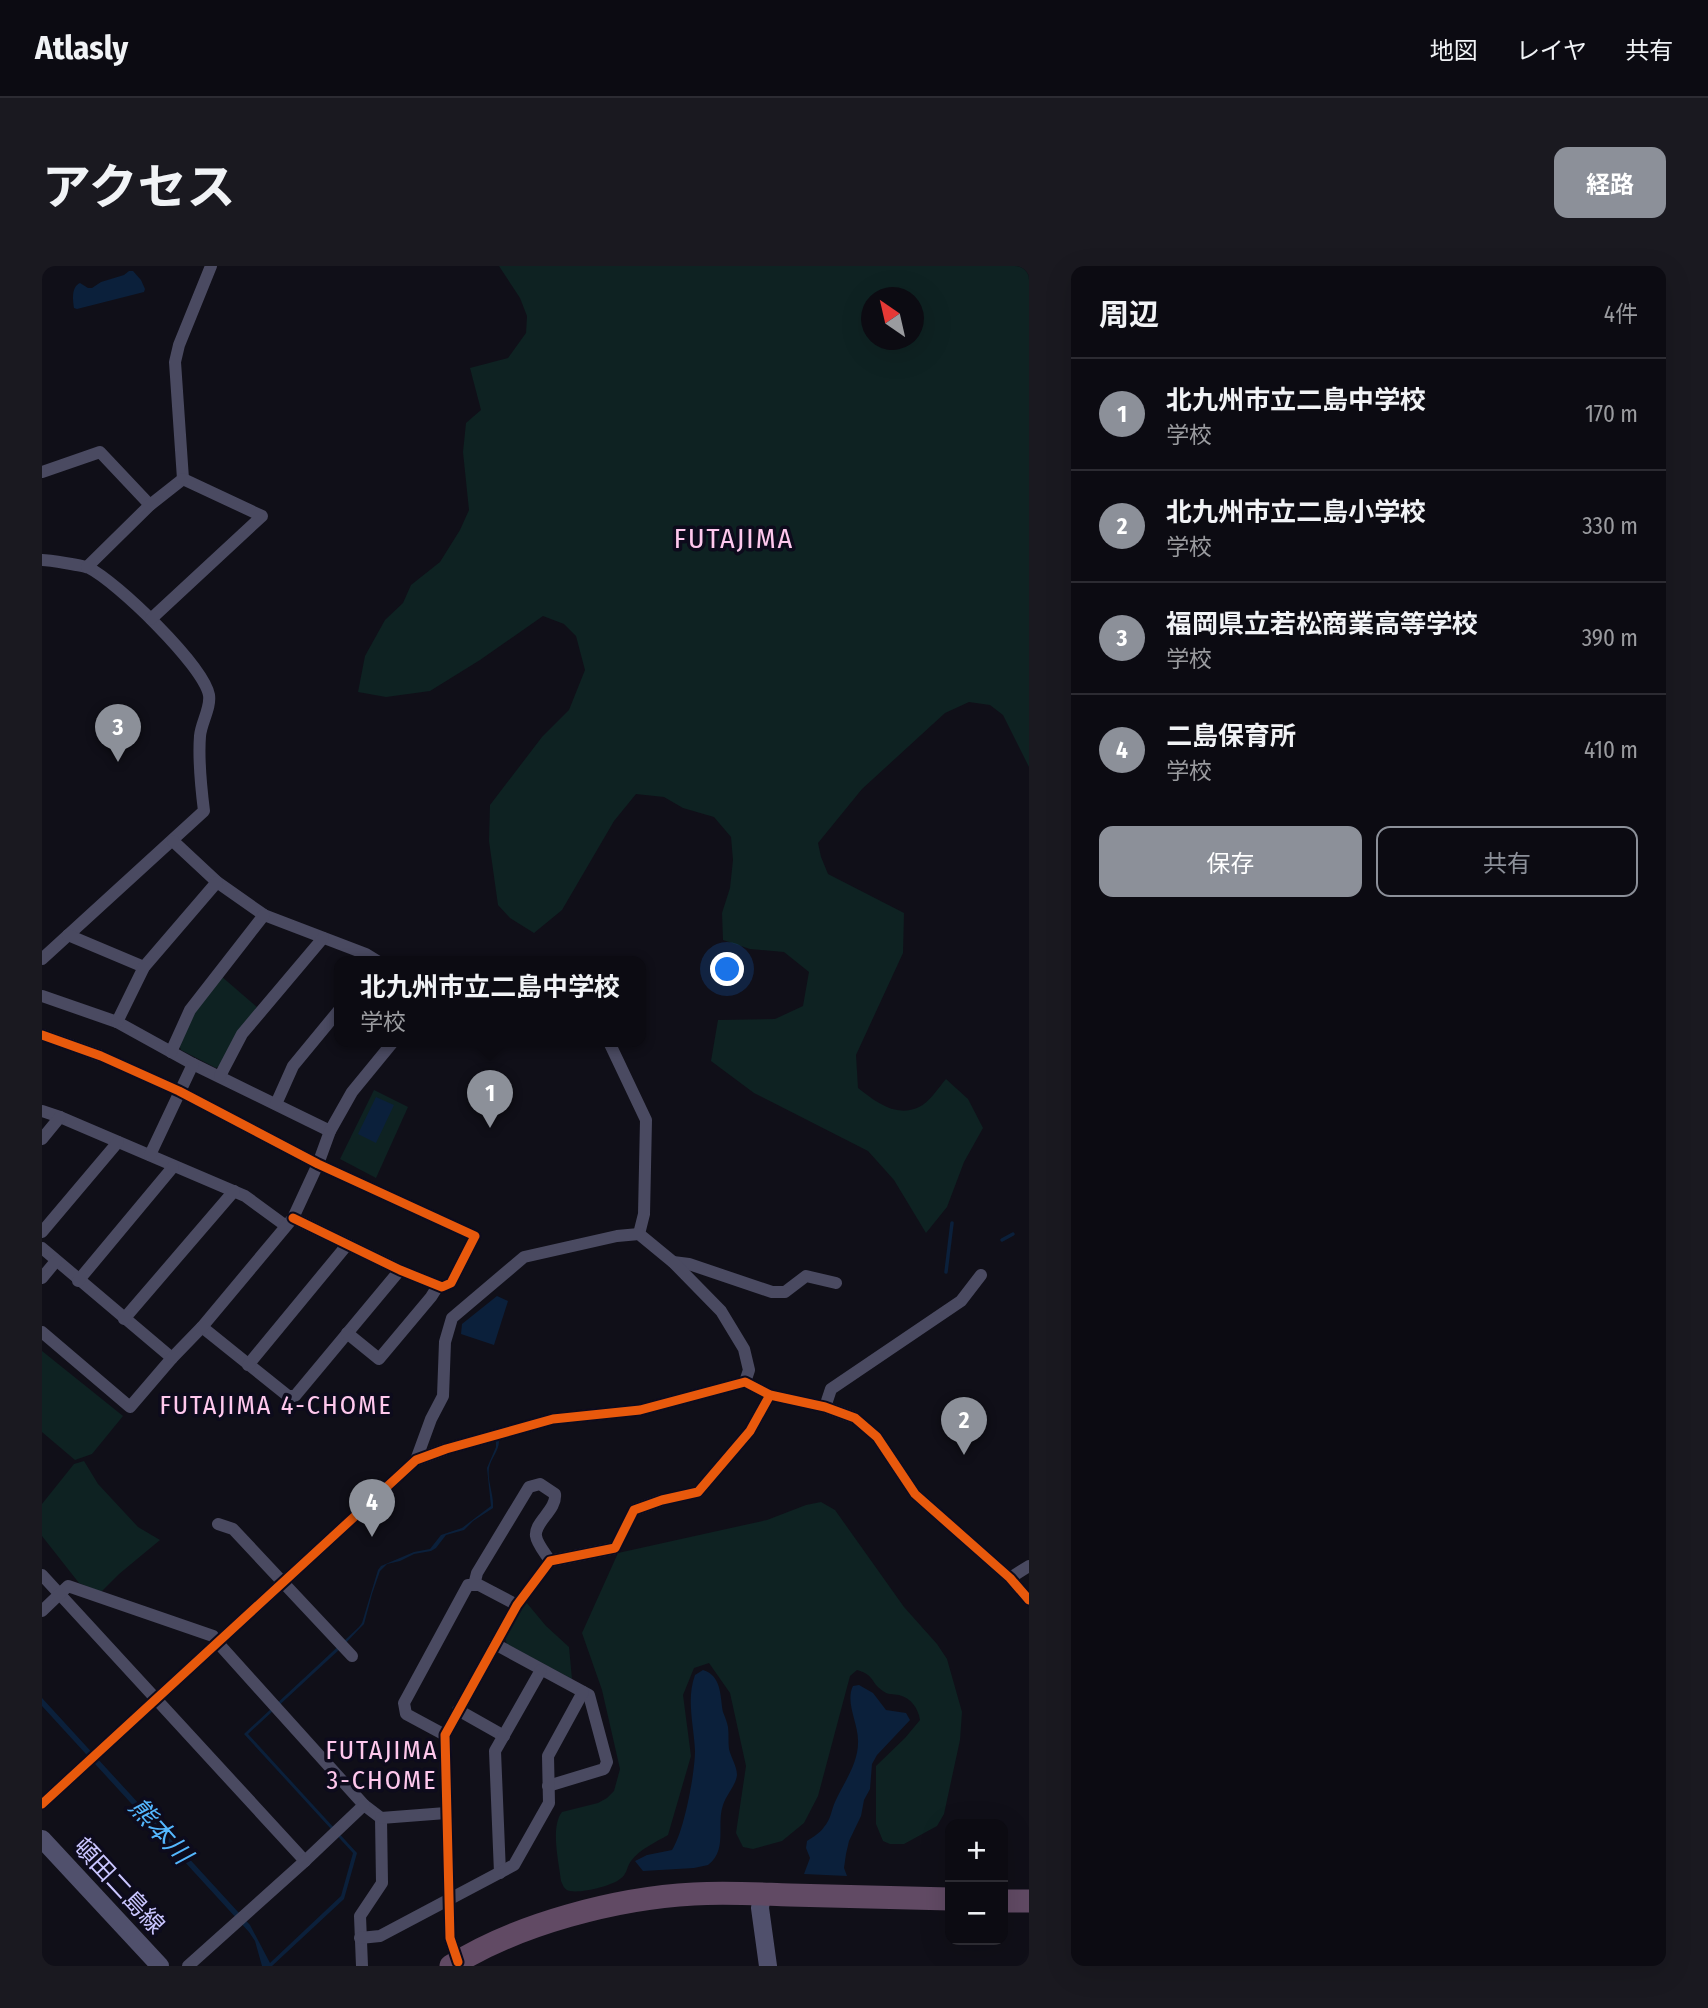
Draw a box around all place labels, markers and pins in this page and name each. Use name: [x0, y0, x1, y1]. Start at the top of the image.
pin: 3: [95, 704, 141, 762]
pin: 1: [467, 1070, 513, 1128]
pin: 2: [941, 1397, 987, 1455]
pin: 4: [349, 1479, 395, 1537]

